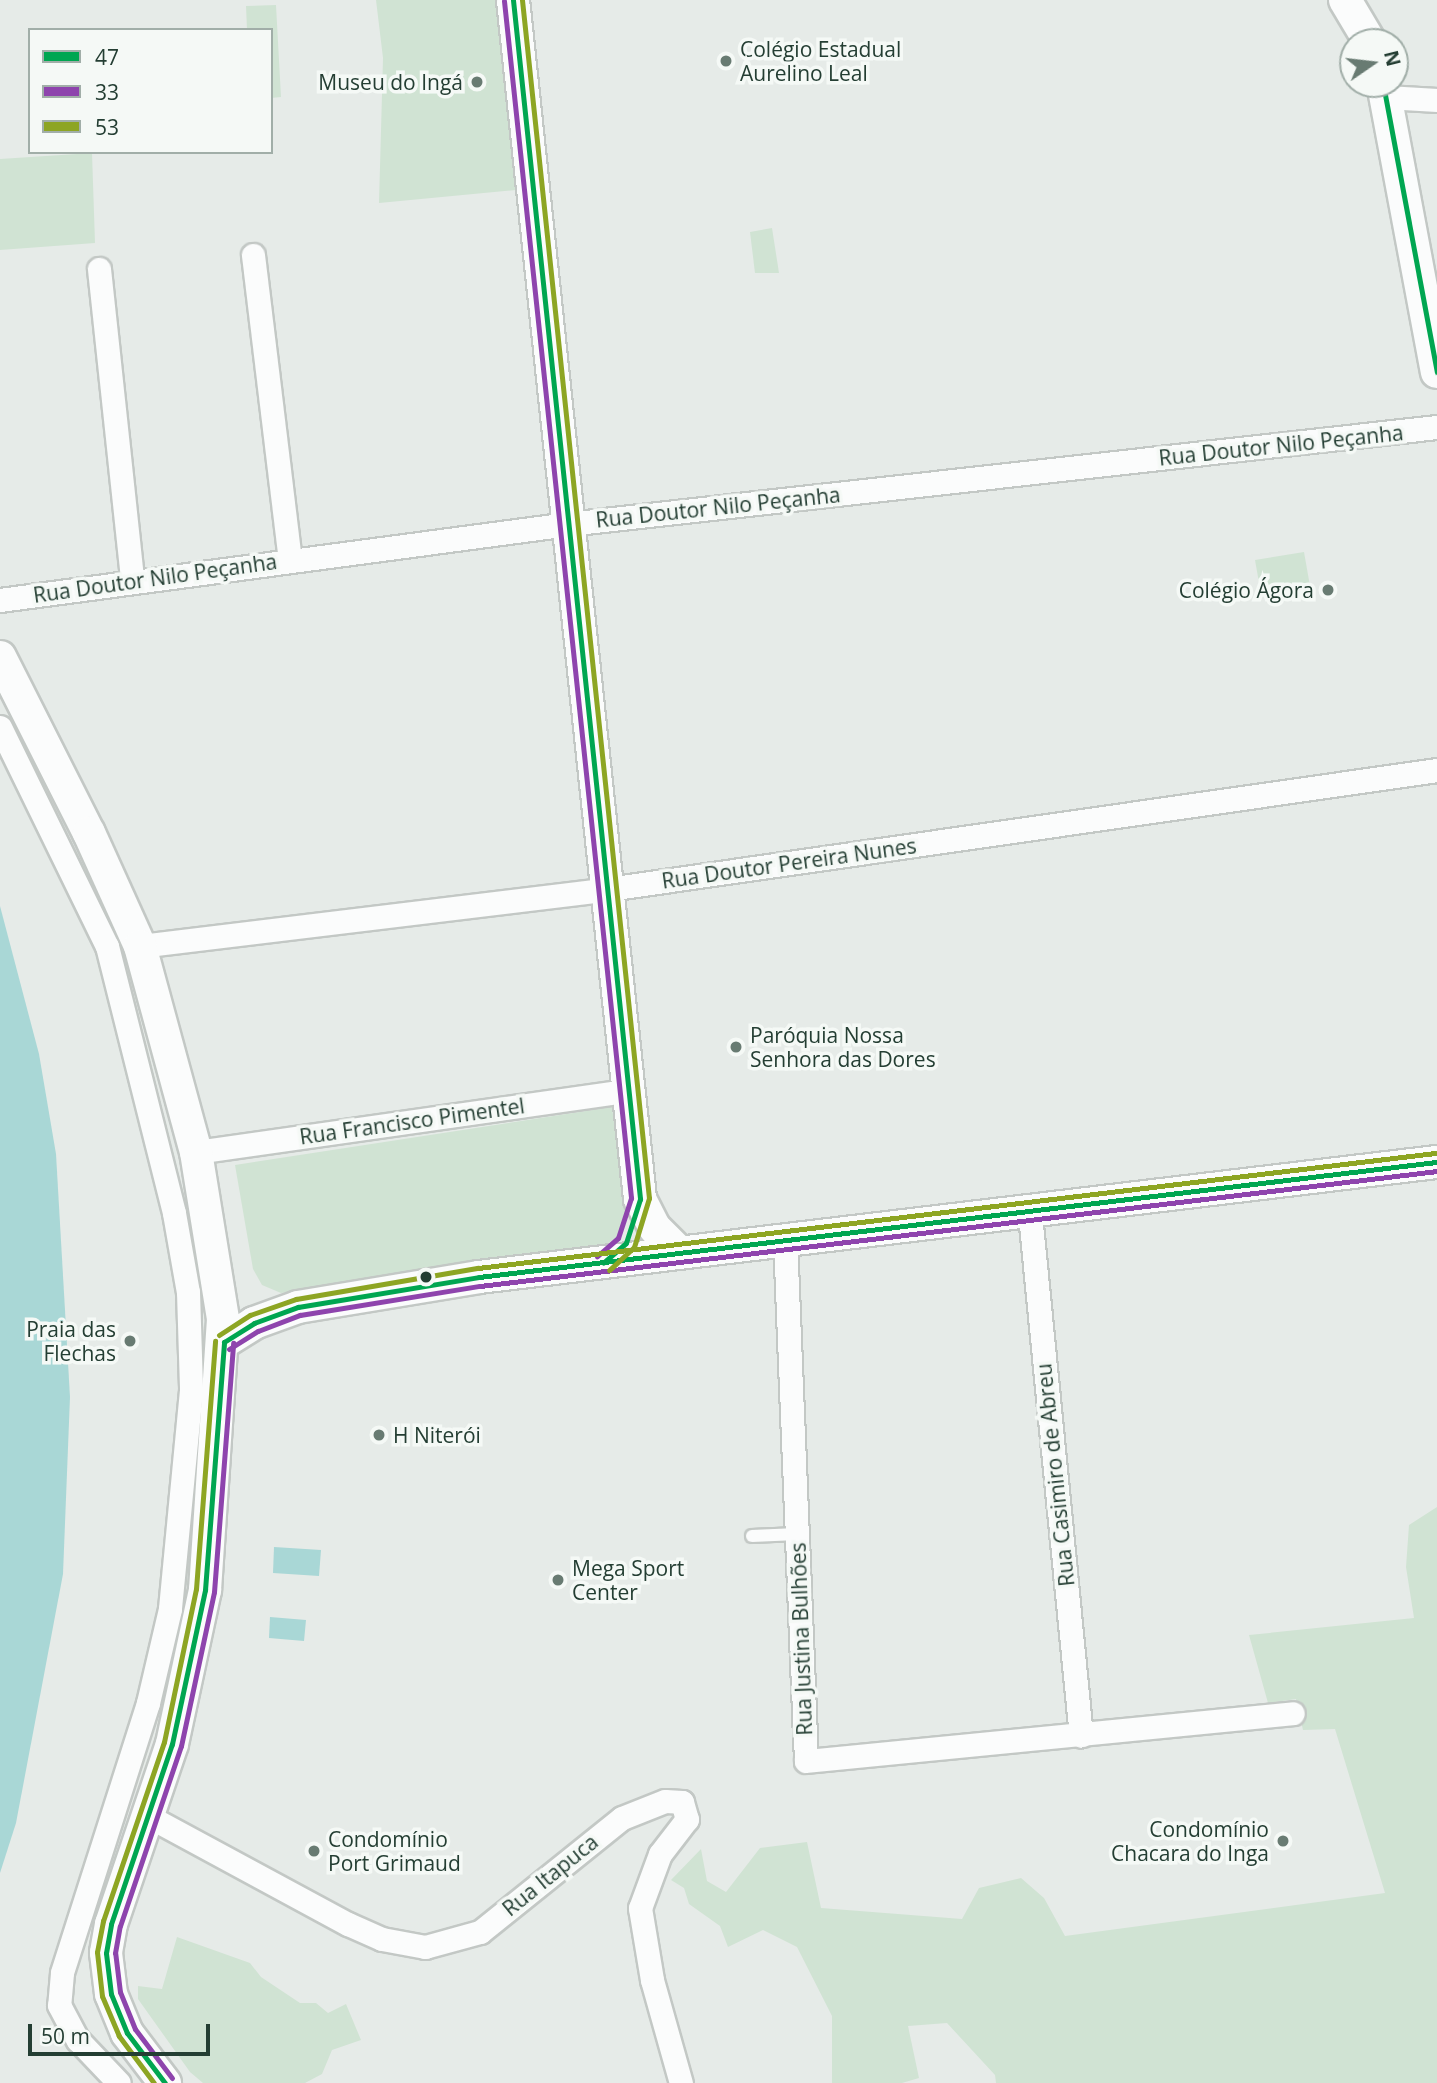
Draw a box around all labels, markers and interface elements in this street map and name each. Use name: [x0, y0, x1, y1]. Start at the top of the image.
legend: [28, 28, 273, 154]
north arrow: [1339, 28, 1409, 98]
place label: Colégio Estadual Aurelino Leal: [740, 36, 901, 86]
text: 47: [95, 43, 119, 71]
text: N: [1378, 48, 1407, 69]
marker: Colégio Estadual Aurelino Leal: [718, 53, 734, 69]
place label: Museu do Ingá: [318, 69, 463, 95]
marker: Museu do Ingá: [469, 74, 485, 90]
text: 33: [95, 78, 119, 106]
text: 53: [95, 113, 119, 141]
street label: Rua Doutor Nilo Peçanha: [1157, 420, 1405, 470]
street label: Rua Doutor Nilo Peçanha: [594, 482, 842, 532]
street label: Rua Doutor Nilo Peçanha: [31, 548, 279, 608]
place label: Colégio Ágora: [1179, 577, 1314, 603]
marker: Colégio Ágora: [1320, 582, 1336, 598]
street label: Rua Doutor Pereira Nunes: [660, 833, 918, 893]
place label: Paróquia Nossa Senhora das Dores: [750, 1022, 936, 1072]
marker: Paróquia Nossa Senhora das Dores: [728, 1039, 744, 1055]
street label: Rua Francisco Pimentel: [298, 1093, 526, 1149]
unlabelled marker: [419, 1270, 433, 1284]
place label: Praia das Flechas: [26, 1316, 116, 1366]
marker: Praia das Flechas: [122, 1333, 138, 1349]
street label: Rua Casimiro de Abreu: [1031, 1362, 1079, 1588]
place label: H Niterói: [393, 1422, 481, 1448]
marker: H Niterói: [371, 1427, 387, 1443]
street label: Rua Justina Bulhões: [785, 1542, 817, 1736]
place label: Mega Sport Center: [572, 1555, 684, 1605]
marker: Mega Sport Center: [550, 1572, 566, 1588]
place label: Condomínio Chacara do Inga: [1111, 1816, 1269, 1866]
place label: Condomínio Port Grimaud: [328, 1826, 461, 1876]
street label: Rua Itapuca: [497, 1829, 603, 1921]
marker: Condomínio Chacara do Inga: [1275, 1833, 1291, 1849]
marker: Condomínio Port Grimaud: [306, 1843, 322, 1859]
scale bar: [32, 2010, 214, 2054]
text: 50 m: [41, 2022, 90, 2050]

